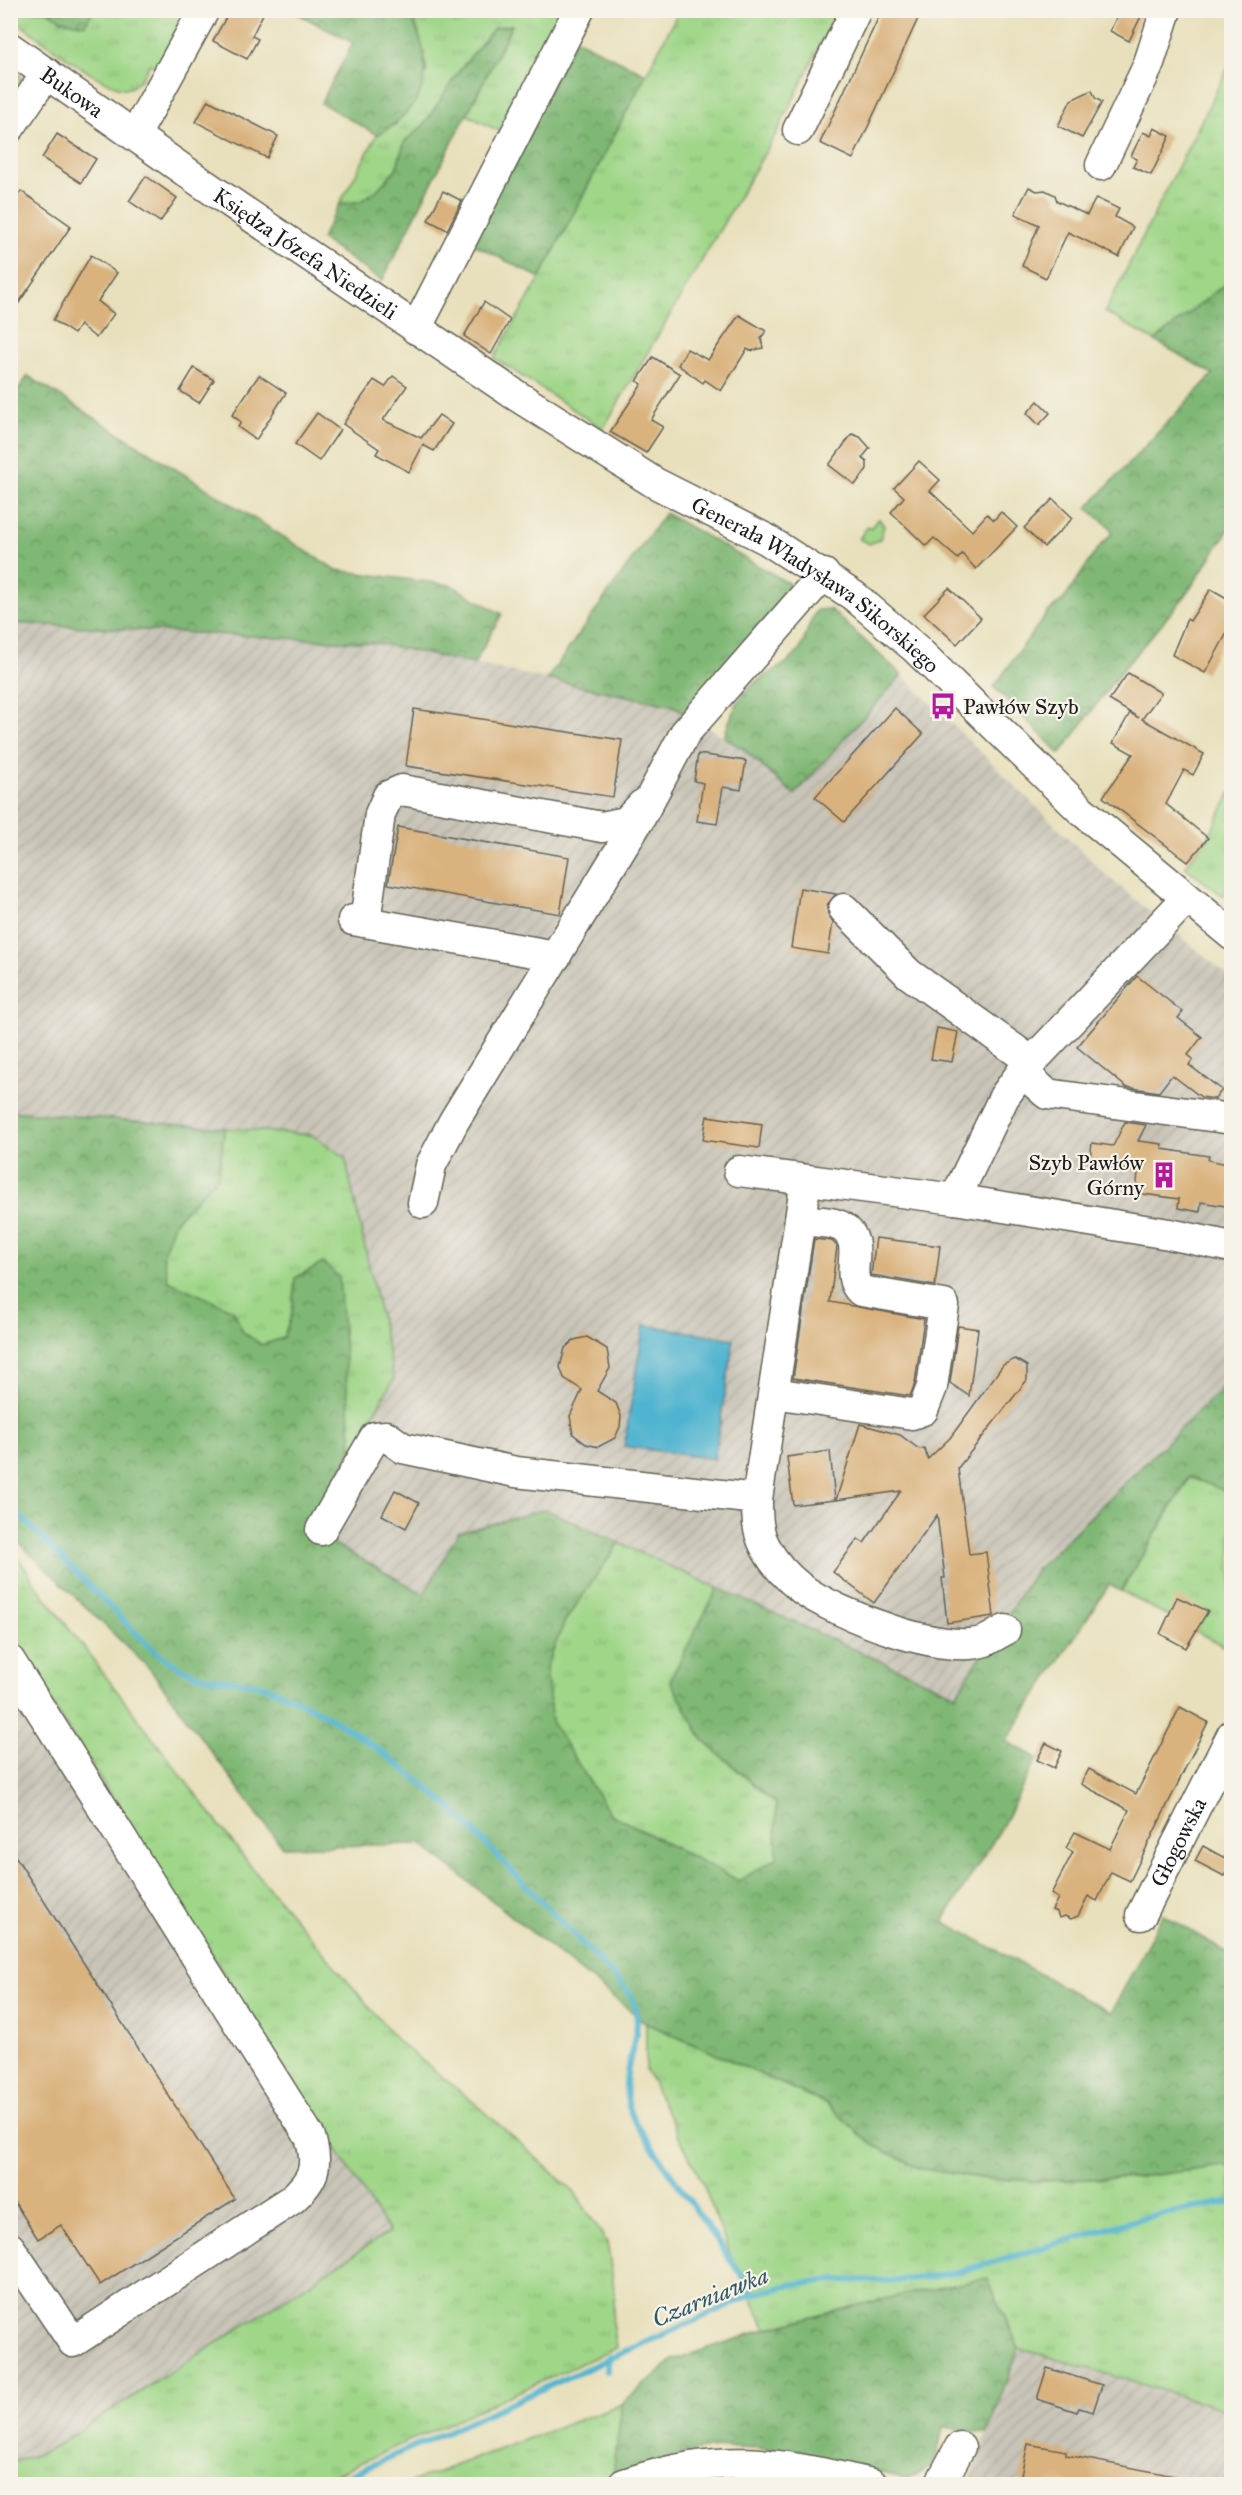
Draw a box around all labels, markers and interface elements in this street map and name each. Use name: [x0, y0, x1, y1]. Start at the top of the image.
street label: Bukowa: [35, 60, 110, 124]
street label: Księdza Józefa Niedzieli: [208, 181, 403, 325]
street label: Generała Władysława Sikorskiego: [687, 490, 946, 678]
bus stop icon: Pawłów Szyb: [928, 691, 958, 721]
place label: Pawłów Szyb: [963, 693, 1079, 720]
place label: Szyb Pawłów Górny: [1028, 1149, 1145, 1201]
building icon: Szyb Pawłów Górny: [1149, 1160, 1179, 1190]
street label: Głogowska: [1144, 1792, 1212, 1891]
water label: Czarniawka: [647, 2260, 773, 2334]

